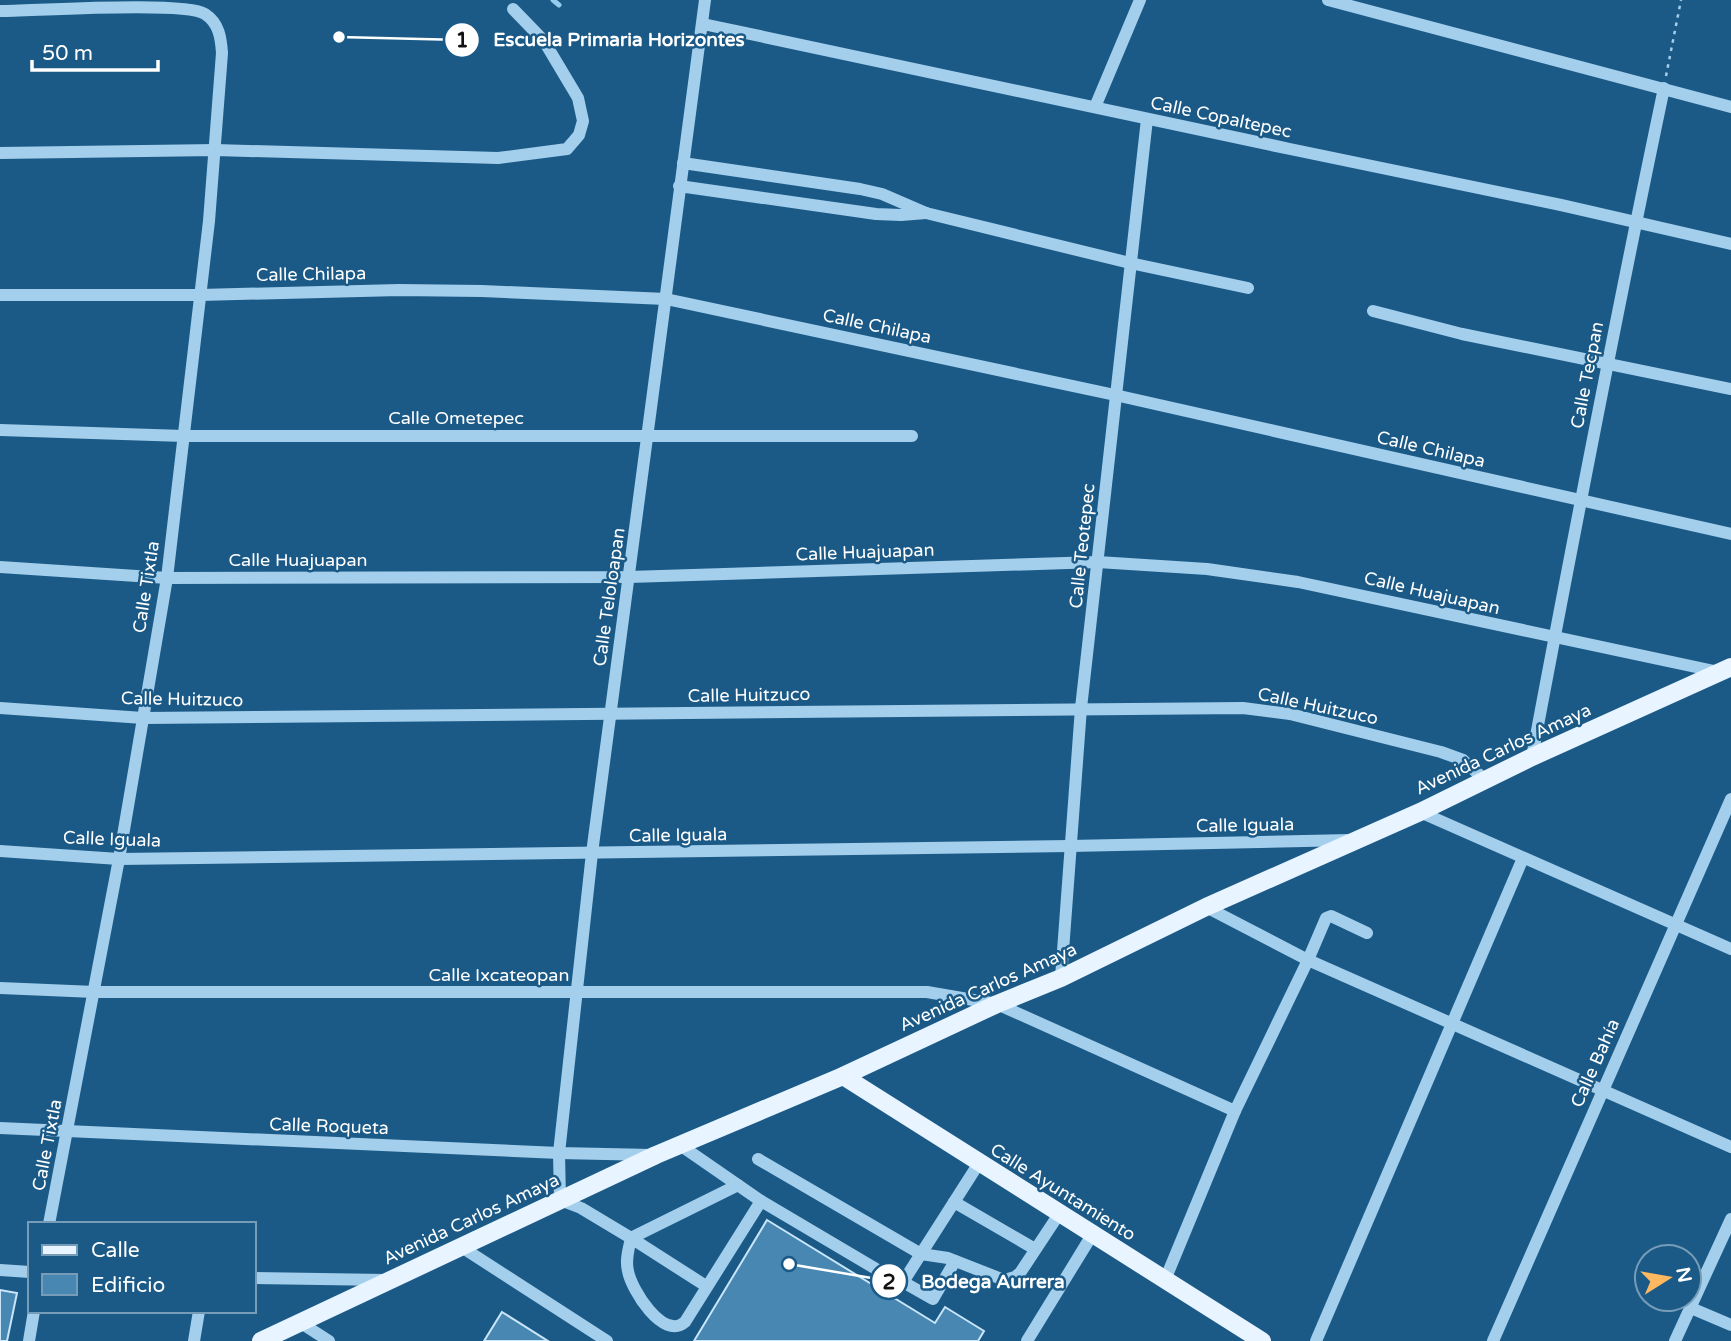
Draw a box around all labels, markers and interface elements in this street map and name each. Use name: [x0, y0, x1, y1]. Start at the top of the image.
callout: Escuela Primaria Horizontes: [444, 20, 759, 60]
scale bar: [32, 28, 158, 72]
text: 1: [455, 28, 469, 53]
text: Escuela Primaria Horizontes: [493, 29, 745, 51]
text: 50 m: [42, 41, 93, 66]
street label: Calle Copaltepec: [1148, 91, 1294, 143]
street label: Calle Chilapa: [256, 262, 366, 286]
street label: Calle Chilapa: [821, 304, 933, 348]
street label: Calle Tecpan: [1566, 320, 1608, 430]
street label: Calle Ometepec: [388, 407, 524, 429]
street label: Calle Chilapa: [1375, 426, 1487, 472]
street label: Calle Teotepec: [1065, 482, 1099, 610]
street label: Calle Teloloapan: [588, 526, 630, 668]
street label: Calle Tixtla: [128, 539, 164, 635]
street label: Calle Huajuapan: [795, 539, 935, 565]
street label: Calle Huajuapan: [229, 549, 367, 571]
street label: Calle Huajuapan: [1362, 567, 1502, 619]
street label: Calle Huitzuco: [688, 683, 810, 707]
street label: Calle Huitzuco: [1256, 683, 1380, 730]
street label: Calle Huitzuco: [121, 687, 243, 711]
street label: Avenida Carlos Amaya: [1411, 699, 1595, 799]
street label: Calle Iguala: [1196, 813, 1294, 837]
street label: Calle Iguala: [629, 823, 727, 847]
street label: Calle Iguala: [62, 826, 162, 852]
street label: Avenida Carlos Amaya: [896, 938, 1080, 1036]
street label: Calle Ixcateopan: [429, 964, 569, 986]
street label: Calle Bahía: [1566, 1015, 1624, 1111]
street label: Calle Tixtla: [27, 1097, 67, 1193]
street label: Calle Roqueta: [269, 1113, 389, 1139]
street label: Calle Ayuntamiento: [986, 1138, 1140, 1246]
street label: Avenida Carlos Amaya: [379, 1169, 563, 1269]
legend: [28, 1222, 256, 1313]
text: Calle: [91, 1238, 140, 1263]
north arrow: [1633, 1243, 1703, 1313]
callout: Bodega Aurrera: [872, 1261, 1078, 1301]
text: N: [1671, 1265, 1696, 1285]
text: 2: [882, 1270, 896, 1295]
text: Bodega Aurrera: [921, 1271, 1065, 1294]
text: Edificio: [91, 1273, 165, 1298]

